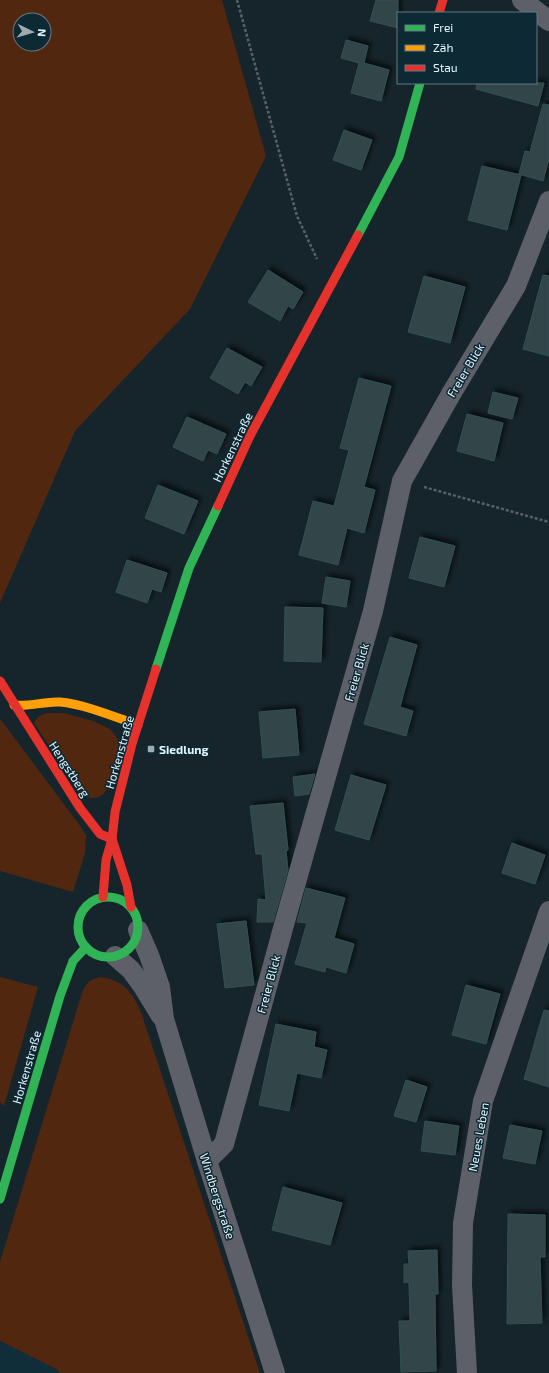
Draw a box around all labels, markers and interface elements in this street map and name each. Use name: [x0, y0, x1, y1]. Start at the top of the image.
north arrow: [12, 12, 52, 52]
legend: [397, 12, 537, 84]
text: Frei: [433, 20, 453, 34]
text: N: [36, 28, 49, 37]
text: Zäh: [433, 40, 453, 54]
text: Stau: [433, 60, 458, 74]
street label: Freier Blick: [444, 341, 486, 399]
street label: Horkenstraße: [209, 410, 255, 484]
street label: Freier Blick: [341, 641, 371, 703]
street label: Horkenstraße: [102, 714, 136, 790]
street label: Hengstberg: [47, 739, 93, 800]
place label: Siedlung: [159, 742, 209, 756]
marker: Siedlung: [146, 744, 156, 754]
street label: Freier Blick: [253, 953, 283, 1015]
street label: Horkenstraße: [9, 1029, 43, 1105]
street label: Neues Leben: [465, 1101, 491, 1173]
street label: Windbergstraße: [198, 1151, 238, 1241]

